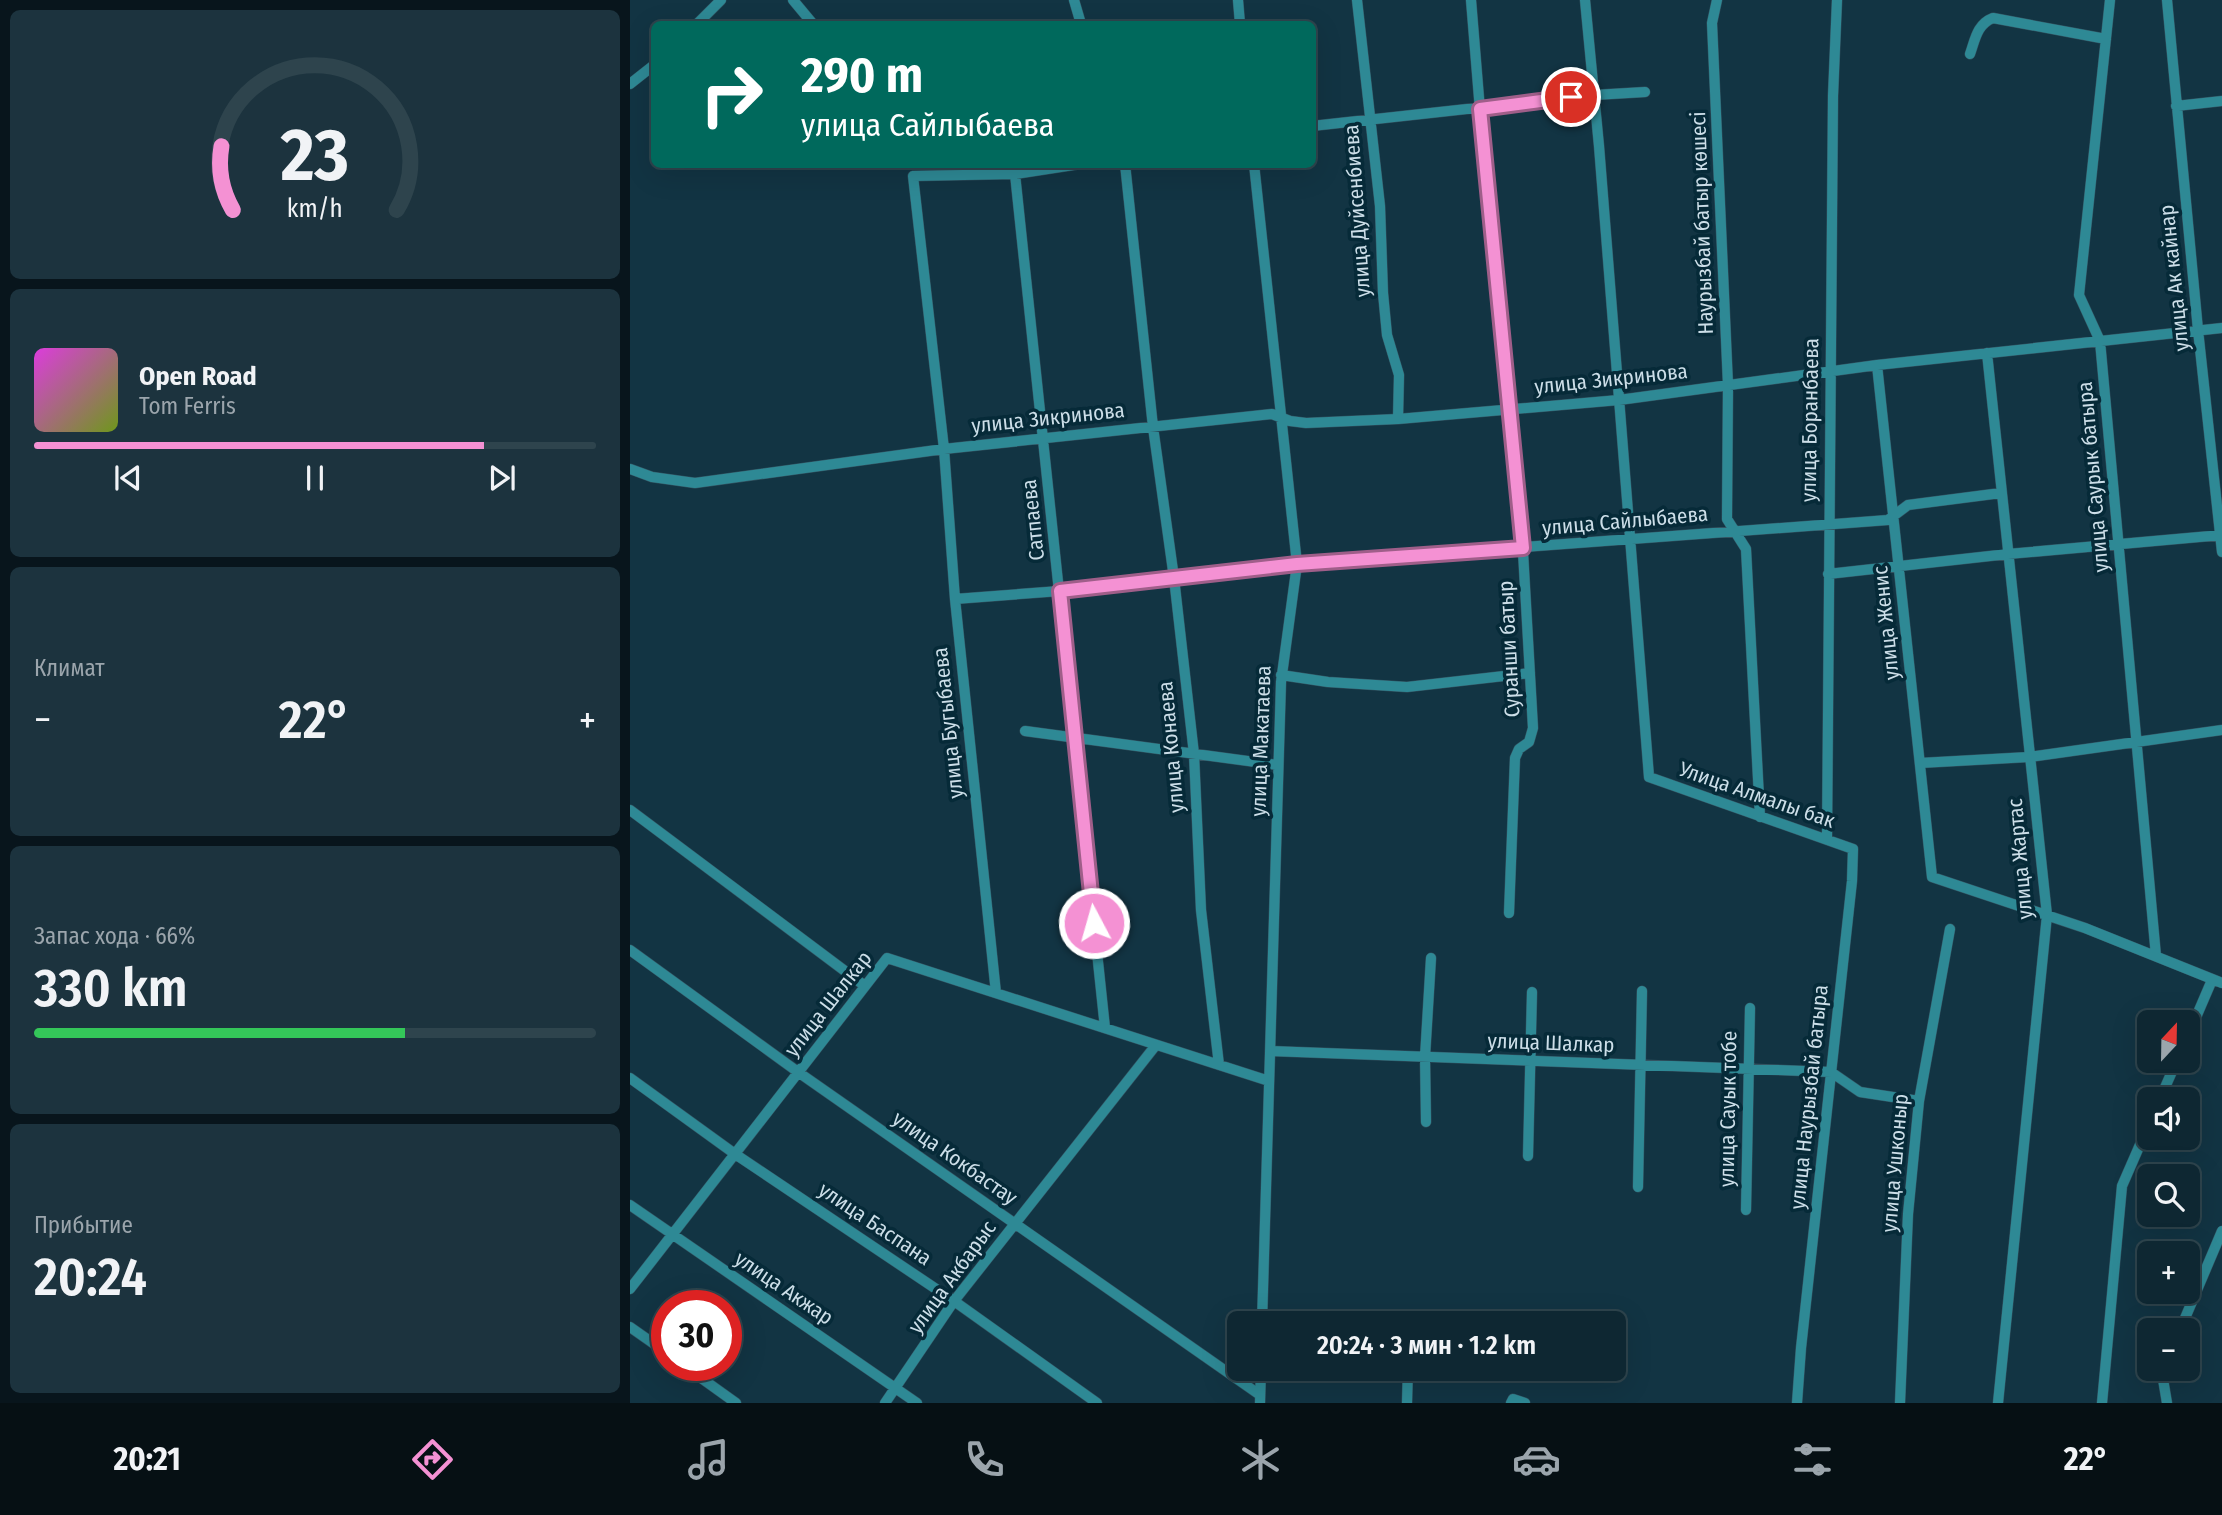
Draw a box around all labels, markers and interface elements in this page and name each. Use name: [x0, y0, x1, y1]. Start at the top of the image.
text: 290 m: [801, 46, 923, 105]
icon: right: [686, 49, 777, 140]
pin: [1541, 67, 1601, 127]
icon: arrive: [1552, 78, 1590, 116]
text: улица Сайлыбаева: [801, 106, 1054, 144]
street label: Наурызбай батыр көшесі: [1685, 111, 1719, 335]
text: 23: [280, 113, 349, 200]
street label: улица Дуйсенбиева: [1338, 124, 1376, 298]
text: km/h: [287, 194, 343, 224]
street label: улица Ак кайнар: [2153, 203, 2195, 353]
street label: улица Боранбаева: [1796, 338, 1824, 502]
street label: улица Зикринова: [1533, 358, 1689, 400]
text: Open Road: [139, 361, 257, 392]
street label: улица Саурык батыра: [2072, 380, 2114, 574]
text: Tom Ferris: [139, 392, 236, 420]
street label: улица Зикринова: [970, 397, 1126, 439]
icon: previous: [109, 459, 147, 497]
icon: pause: [296, 459, 334, 497]
icon: next: [483, 459, 521, 497]
street label: Сатпаева: [1016, 478, 1050, 562]
street label: улица Сайлыбаева: [1541, 501, 1709, 541]
street label: улица Женис: [1867, 565, 1905, 681]
street label: Суранши батыр: [1492, 580, 1526, 718]
street label: улица Бугыбаева: [927, 646, 969, 800]
text: Климат: [34, 654, 105, 682]
street label: улица Макатаева: [1245, 665, 1277, 817]
street label: улица Конаева: [1152, 680, 1190, 814]
text: 22°: [279, 689, 351, 752]
text: −: [34, 697, 51, 743]
text: +: [579, 697, 596, 743]
street label: Улица Алмалы бак: [1675, 756, 1838, 834]
street label: улица Жартас: [2002, 798, 2038, 920]
position arrow: [1057, 886, 1131, 960]
text: Запас хода · 66%: [34, 922, 195, 950]
street label: улица Шалкар: [779, 946, 877, 1062]
text: 330 km: [34, 957, 188, 1020]
street label: улица Наурызбай батыра: [1784, 983, 1834, 1211]
north arrow: [2137, 1010, 2200, 1073]
map controls: [2137, 1010, 2200, 1381]
street label: улица Шалкар: [1487, 1028, 1615, 1058]
street label: улица Сауык тобе: [1714, 1031, 1742, 1187]
button: sound: [2137, 1087, 2200, 1150]
street label: улица Ушконыр: [1876, 1093, 1914, 1233]
street label: улица Кокбастау: [888, 1105, 1023, 1211]
button: search: [2137, 1164, 2200, 1227]
street label: улица Баспана: [814, 1177, 936, 1271]
text: Прибытие: [34, 1211, 133, 1239]
street label: улица Акбарыс: [902, 1215, 1002, 1339]
button: +: [2137, 1241, 2200, 1304]
text: 20:24: [34, 1246, 147, 1309]
street label: улица Акжар: [730, 1246, 838, 1330]
speed limit sign: 30: [651, 1290, 742, 1381]
button: −: [2137, 1318, 2200, 1381]
text: 20:24 · 3 мин · 1.2 km: [1317, 1330, 1536, 1361]
icon: directions: [408, 1435, 457, 1484]
icon: music: [684, 1435, 733, 1484]
icon: phone: [960, 1435, 1009, 1484]
icon: climate: [1236, 1435, 1285, 1484]
icon: car: [1512, 1435, 1561, 1484]
icon: filters: [1788, 1435, 1837, 1484]
text: 20:21: [113, 1440, 181, 1478]
text: 22°: [2064, 1440, 2108, 1478]

